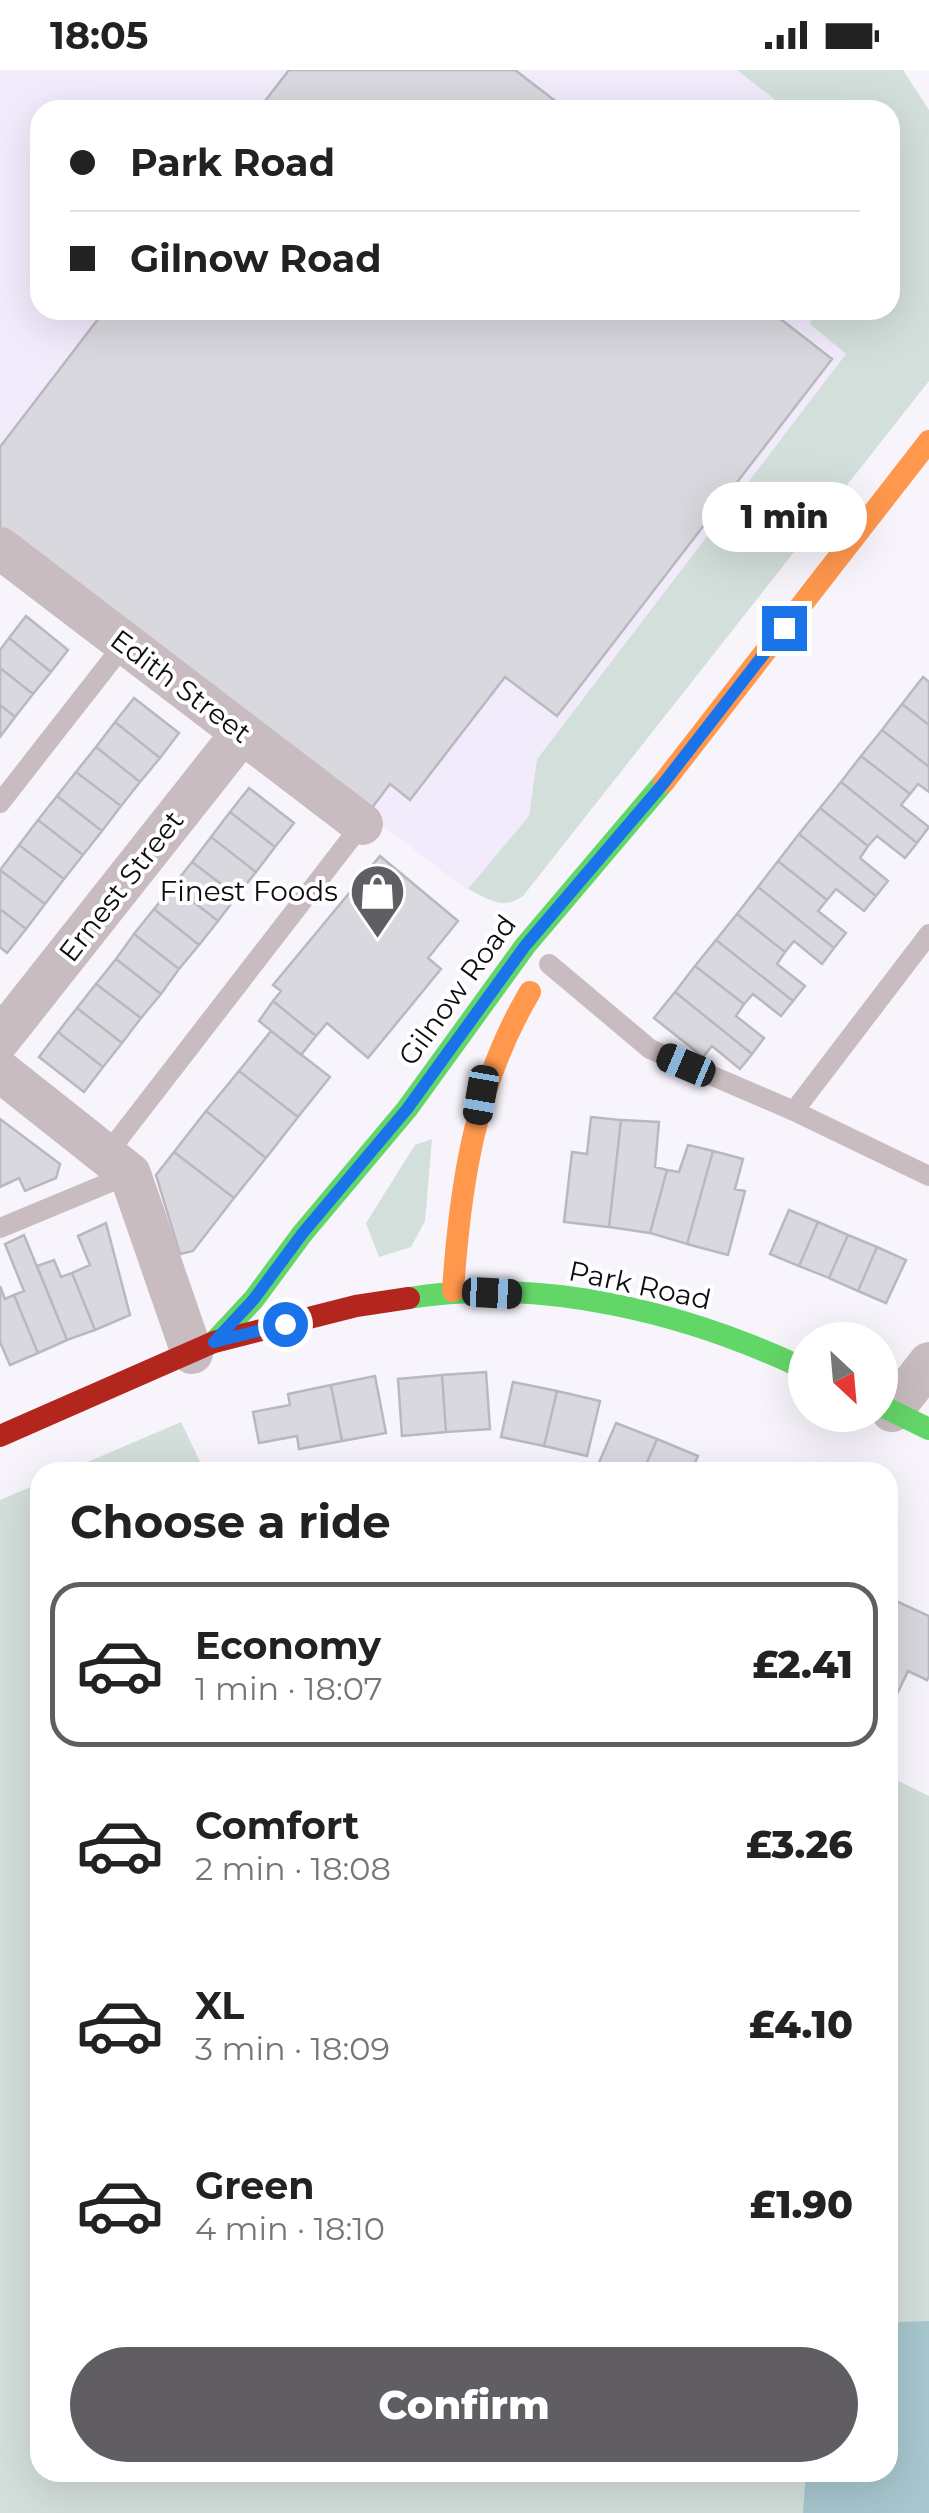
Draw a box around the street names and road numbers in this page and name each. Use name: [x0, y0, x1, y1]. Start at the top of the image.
street label: Edith Street: [104, 622, 258, 750]
street label: Ernest Street: [51, 804, 191, 968]
street label: Gilnow Road: [391, 908, 523, 1072]
street label: Park Road: [566, 1253, 714, 1317]

